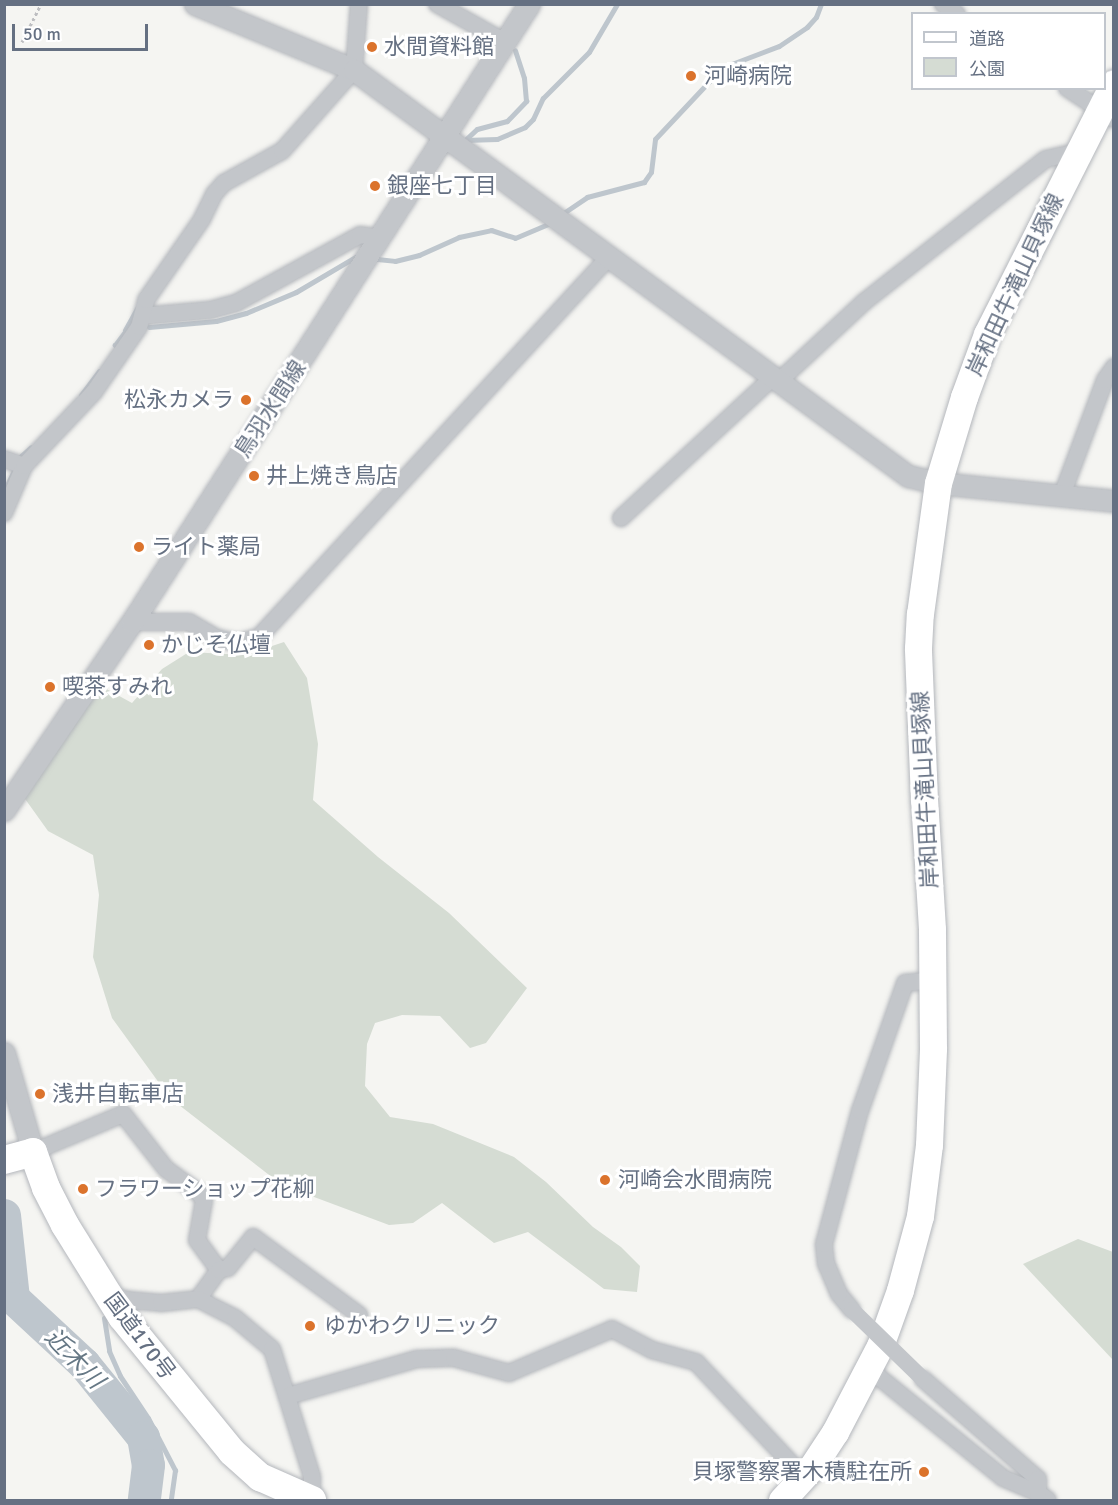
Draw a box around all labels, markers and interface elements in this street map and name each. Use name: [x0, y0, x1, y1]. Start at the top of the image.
scale bar: [15, 12, 152, 50]
legend: [911, 12, 1106, 90]
text: 50 m: [23, 23, 61, 45]
text: 道路: [969, 28, 1005, 50]
place label: 水間資料館: [384, 34, 494, 60]
marker: 水間資料館: [365, 40, 379, 54]
text: 公園: [969, 58, 1005, 80]
place label: 河崎病院: [704, 63, 792, 89]
marker: 河崎病院: [682, 67, 700, 85]
place label: 銀座七丁目: [387, 173, 497, 199]
marker: 銀座七丁目: [368, 179, 382, 193]
street label: 岸和田牛滝山貝塚線: [961, 190, 1069, 380]
street label: 鳥羽水間線: [229, 356, 311, 462]
place label: 松永カメラ: [124, 387, 234, 413]
marker: 松永カメラ: [239, 393, 253, 407]
place label: 井上焼き鳥店: [266, 463, 398, 489]
marker: 井上焼き鳥店: [247, 469, 261, 483]
place label: ライト薬局: [151, 534, 261, 560]
marker: ライト薬局: [132, 540, 146, 554]
place label: かじそ仏壇: [161, 632, 271, 658]
marker: かじそ仏壇: [142, 638, 156, 652]
place label: 喫茶すみれ: [62, 674, 172, 700]
marker: 喫茶すみれ: [43, 680, 57, 694]
street label: 岸和田牛滝山貝塚線: [907, 690, 943, 890]
place label: 浅井自転車店: [52, 1081, 184, 1107]
marker: 浅井自転車店: [33, 1087, 47, 1101]
place label: 河崎会水間病院: [618, 1167, 772, 1193]
marker: 河崎会水間病院: [596, 1171, 614, 1189]
place label: フラワーショップ花柳: [95, 1176, 315, 1202]
marker: フラワーショップ花柳: [76, 1182, 90, 1196]
street label: 国道170号: [99, 1287, 181, 1385]
place label: ゆかわクリニック: [324, 1313, 500, 1339]
marker: ゆかわクリニック: [301, 1317, 319, 1335]
water label: 近木川: [39, 1323, 109, 1395]
place label: 貝塚警察署木積駐在所: [692, 1459, 912, 1485]
marker: 貝塚警察署木積駐在所: [917, 1465, 931, 1479]

